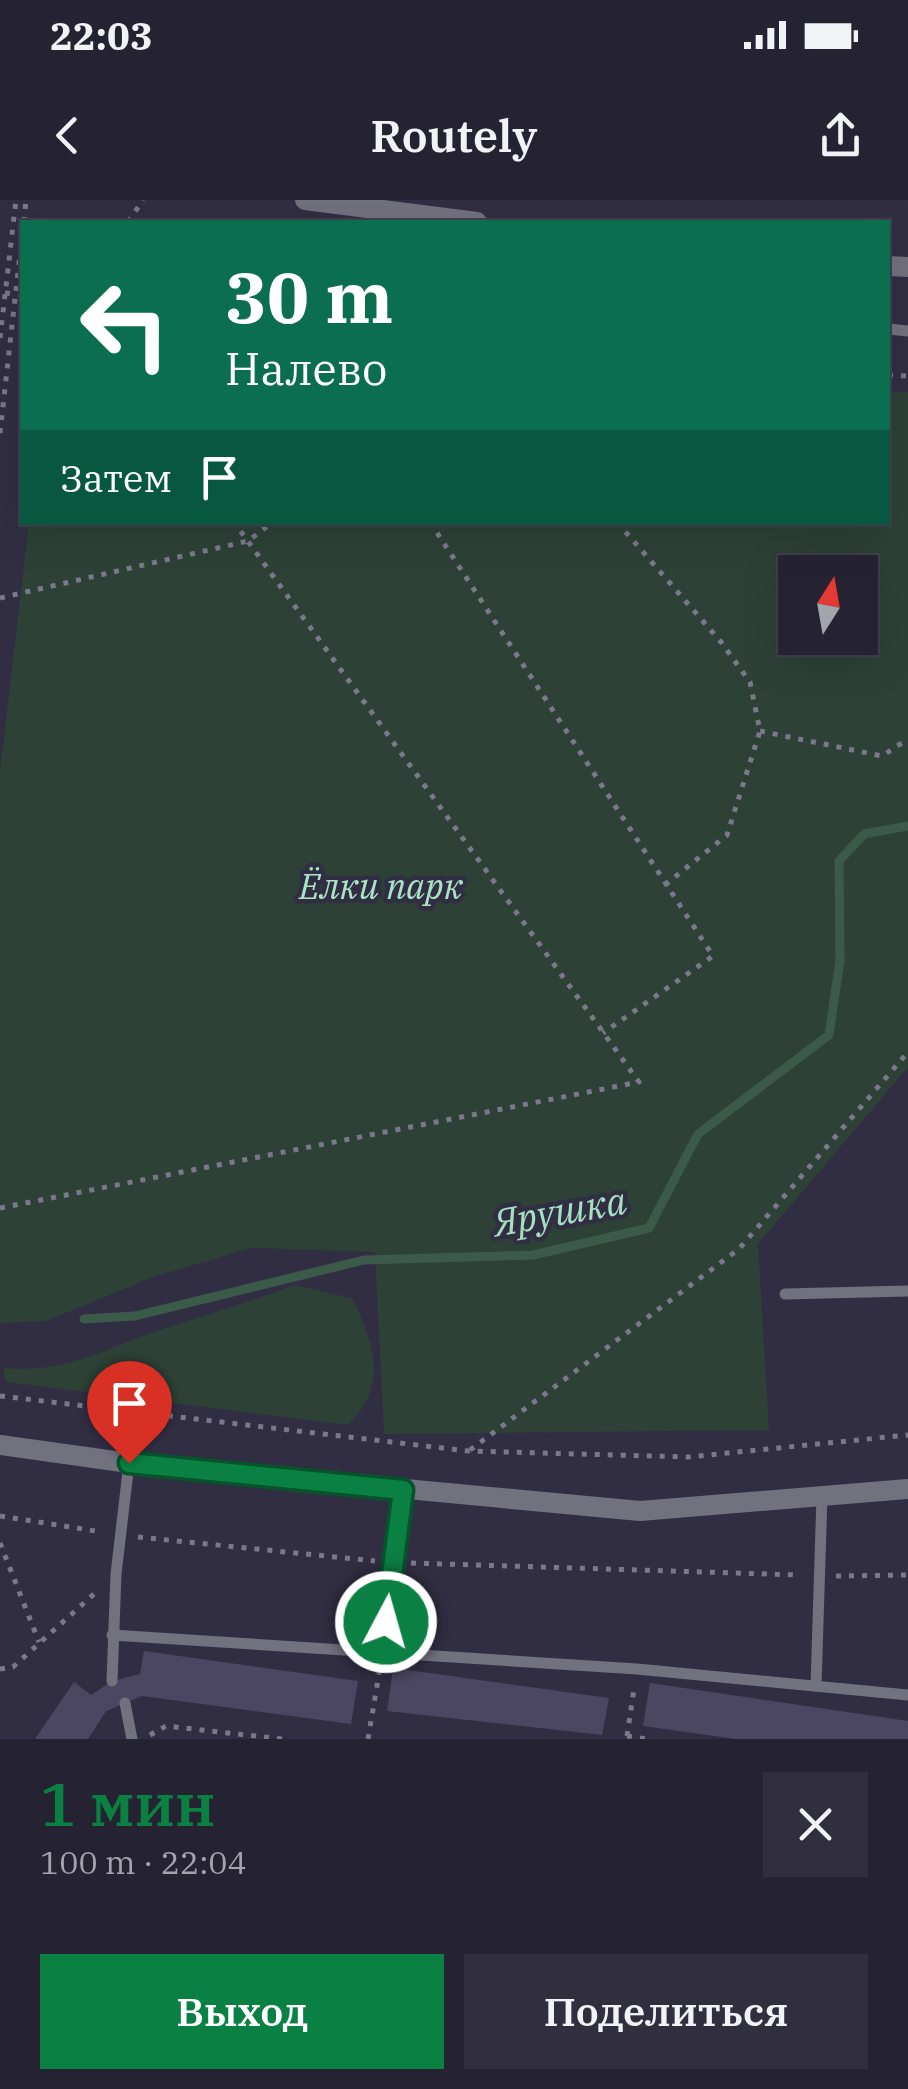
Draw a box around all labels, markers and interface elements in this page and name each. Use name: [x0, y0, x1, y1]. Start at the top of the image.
text: 22:03: [50, 11, 153, 60]
text: Routely: [371, 106, 537, 164]
icon: back: [40, 108, 95, 163]
icon: share: [813, 108, 868, 163]
text: 30 m: [225, 251, 393, 342]
icon: left: [60, 260, 190, 390]
text: Налево: [225, 339, 387, 397]
icon: arrive: [192, 450, 247, 505]
text: Затем: [60, 453, 172, 502]
north arrow: [778, 555, 878, 655]
map controls: [778, 555, 878, 655]
park label: Ёлки парк: [298, 863, 464, 909]
water label: Ярушка: [487, 1175, 630, 1247]
pin: [87, 1361, 172, 1464]
icon: arrive: [102, 1376, 157, 1431]
position arrow: [334, 1570, 438, 1674]
text: 1 мин: [40, 1764, 216, 1843]
button: close: [763, 1772, 868, 1877]
text: 100 m · 22:04: [40, 1841, 247, 1883]
button: Выход: [40, 1954, 444, 2069]
button: Поделиться: [464, 1954, 868, 2069]

